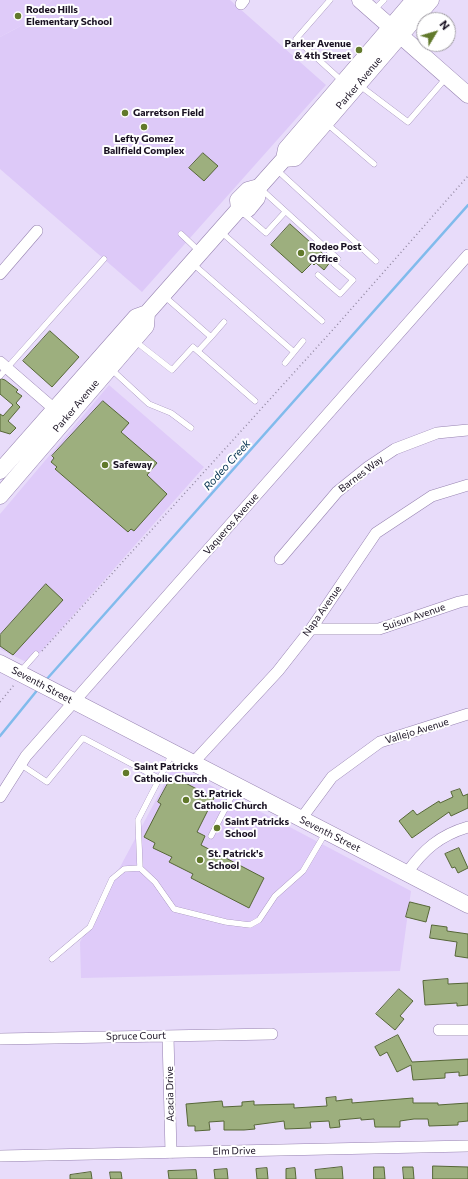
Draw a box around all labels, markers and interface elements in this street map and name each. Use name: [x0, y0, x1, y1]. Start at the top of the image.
place label: Rodeo Hills Elementary School: [26, 4, 112, 28]
marker: Rodeo Hills Elementary School: [13, 11, 23, 21]
north arrow: [416, 12, 456, 52]
text: N: [437, 18, 453, 32]
place label: Parker Avenue & 4th Street: [284, 38, 351, 62]
marker: Parker Avenue & 4th Street: [354, 45, 364, 55]
street label: Parker Avenue: [333, 54, 385, 112]
place label: Garretson Field: [133, 107, 204, 119]
marker: Garretson Field: [120, 108, 130, 118]
marker: Lefty Gomez Ballfield Complex: [139, 122, 149, 132]
place label: Lefty Gomez Ballfield Complex: [103, 133, 185, 156]
place label: Rodeo Post Office: [309, 241, 362, 264]
marker: Rodeo Post Office: [296, 248, 306, 258]
street label: Parker Avenue: [50, 377, 102, 435]
water label: Rodeo Creek: [201, 437, 253, 493]
street label: Barnes Way: [336, 453, 386, 495]
place label: Safeway: [113, 459, 152, 471]
marker: Safeway: [100, 460, 110, 470]
street label: Vaqueros Avenue: [201, 491, 261, 557]
street label: Napa Avenue: [300, 583, 344, 639]
street label: Suisun Avenue: [381, 601, 447, 633]
street label: Seventh Street: [10, 664, 74, 706]
street label: Vallejo Avenue: [384, 716, 450, 746]
place label: Saint Patricks Catholic Church: [134, 761, 207, 784]
marker: Saint Patricks Catholic Church: [121, 768, 131, 778]
place label: St. Patrick Catholic Church: [194, 788, 267, 812]
marker: St. Patrick Catholic Church: [181, 795, 191, 805]
street label: Seventh Street: [297, 813, 363, 855]
place label: Saint Patricks School: [225, 816, 289, 840]
marker: Saint Patricks School: [212, 823, 222, 833]
place label: St. Patrick's School: [208, 848, 263, 872]
marker: St. Patrick's School: [195, 855, 205, 865]
street label: Spruce Court: [106, 1029, 166, 1043]
street label: Acacia Drive: [164, 1066, 176, 1122]
street label: Elm Drive: [212, 1145, 256, 1157]

